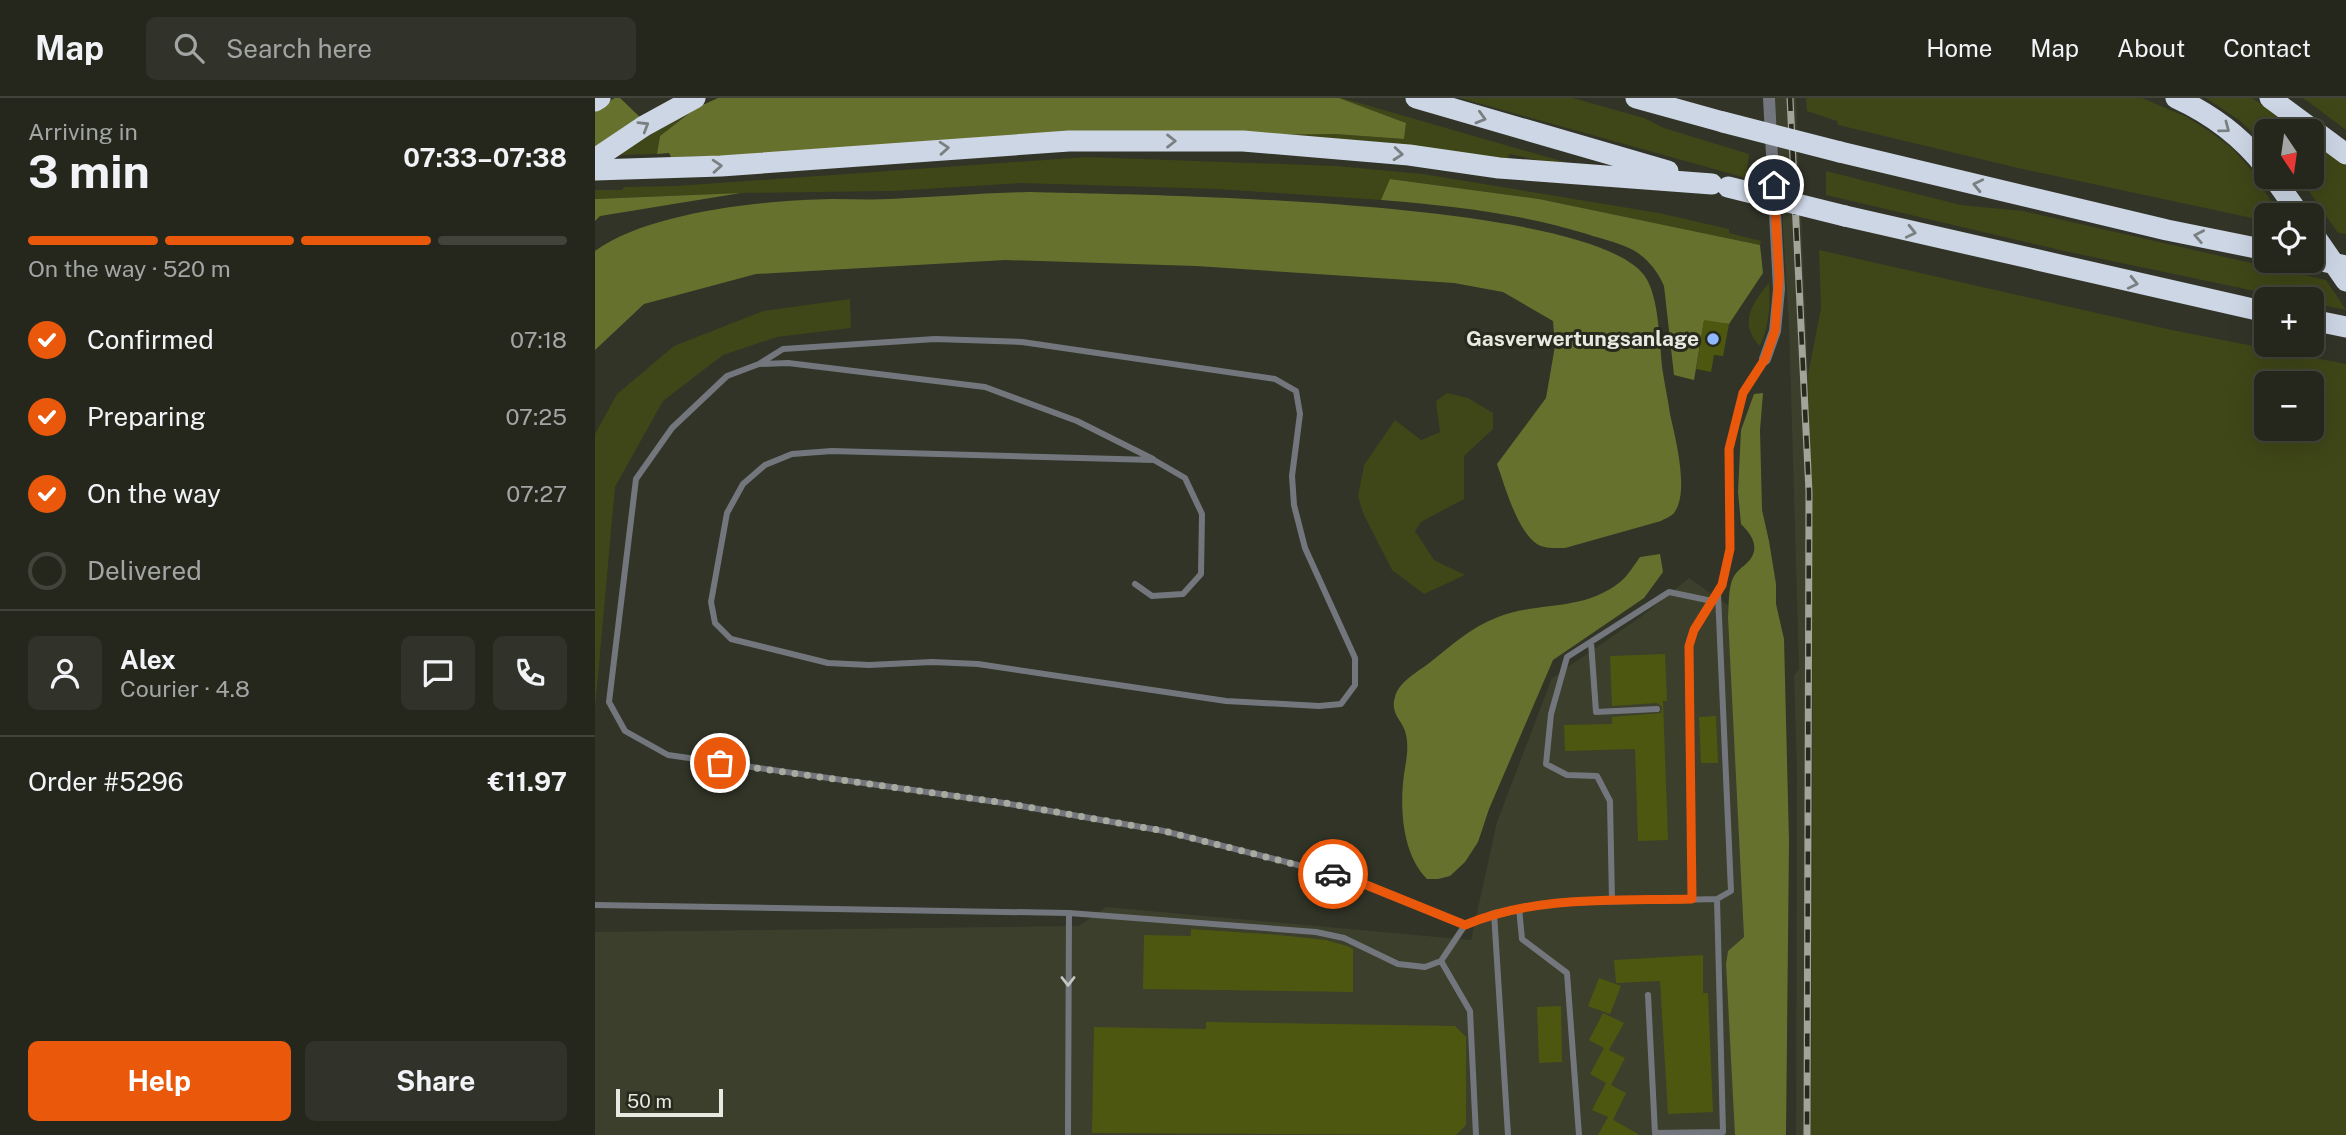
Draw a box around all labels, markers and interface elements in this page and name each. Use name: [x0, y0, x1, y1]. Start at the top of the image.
search box: [146, 17, 636, 80]
text: Map: [35, 29, 104, 67]
icon: search: [170, 29, 208, 67]
text: Search here: [226, 33, 372, 64]
text: Home: [1926, 34, 1992, 62]
text: Map: [2030, 34, 2079, 62]
text: About: [2117, 34, 2185, 62]
text: Contact: [2223, 34, 2311, 62]
one-way arrow: [1475, 109, 1487, 124]
text: Arriving in: [28, 118, 138, 145]
north arrow: [2254, 119, 2324, 189]
map controls: [2254, 119, 2324, 441]
one-way arrow: [2217, 120, 2230, 132]
one-way arrow: [636, 121, 649, 134]
one-way arrow: [1166, 133, 1177, 149]
one-way arrow: [939, 141, 950, 156]
text: 07:33–07:38: [403, 142, 567, 173]
text: 3 min: [28, 144, 150, 198]
one-way arrow: [1393, 146, 1404, 161]
pin: [1744, 155, 1804, 215]
one-way arrow: [712, 159, 723, 174]
icon: home: [1755, 166, 1793, 204]
one-way arrow: [1972, 178, 1984, 193]
button: locate: [2254, 203, 2324, 273]
one-way arrow: [1905, 223, 1917, 238]
one-way arrow: [2193, 230, 2205, 245]
text: On the way · 520 m: [28, 255, 231, 282]
one-way arrow: [2127, 275, 2139, 289]
button: +: [2254, 287, 2324, 357]
icon: check: [28, 321, 66, 359]
text: Confirmed: [87, 324, 214, 355]
text: 07:18: [510, 326, 567, 353]
place label: Gasverwertungsanlage: [1466, 326, 1699, 351]
marker: Gasverwertungsanlage: [1705, 331, 1721, 347]
button: −: [2254, 371, 2324, 441]
icon: check: [28, 398, 66, 436]
text: Preparing: [87, 401, 206, 432]
text: 07:25: [505, 403, 567, 430]
icon: check: [28, 475, 66, 513]
text: On the way: [87, 478, 221, 509]
text: 07:27: [506, 480, 567, 507]
text: Delivered: [87, 555, 202, 586]
button: person: [28, 636, 102, 710]
button: chat: [401, 636, 475, 710]
button: phone: [493, 636, 567, 710]
text: Alex: [120, 644, 176, 675]
text: Courier · 4.8: [120, 675, 250, 702]
pin: [690, 733, 750, 793]
icon: bag: [701, 744, 739, 782]
text: Order #5296: [28, 766, 184, 797]
text: €11.97: [488, 766, 567, 797]
courier: [1298, 839, 1368, 909]
icon: car: [1314, 855, 1352, 893]
one-way arrow: [1060, 976, 1076, 987]
button: Help: [28, 1041, 291, 1121]
button: Share: [305, 1041, 567, 1121]
scale bar: [616, 1086, 723, 1118]
text: 50 m: [627, 1090, 672, 1112]

